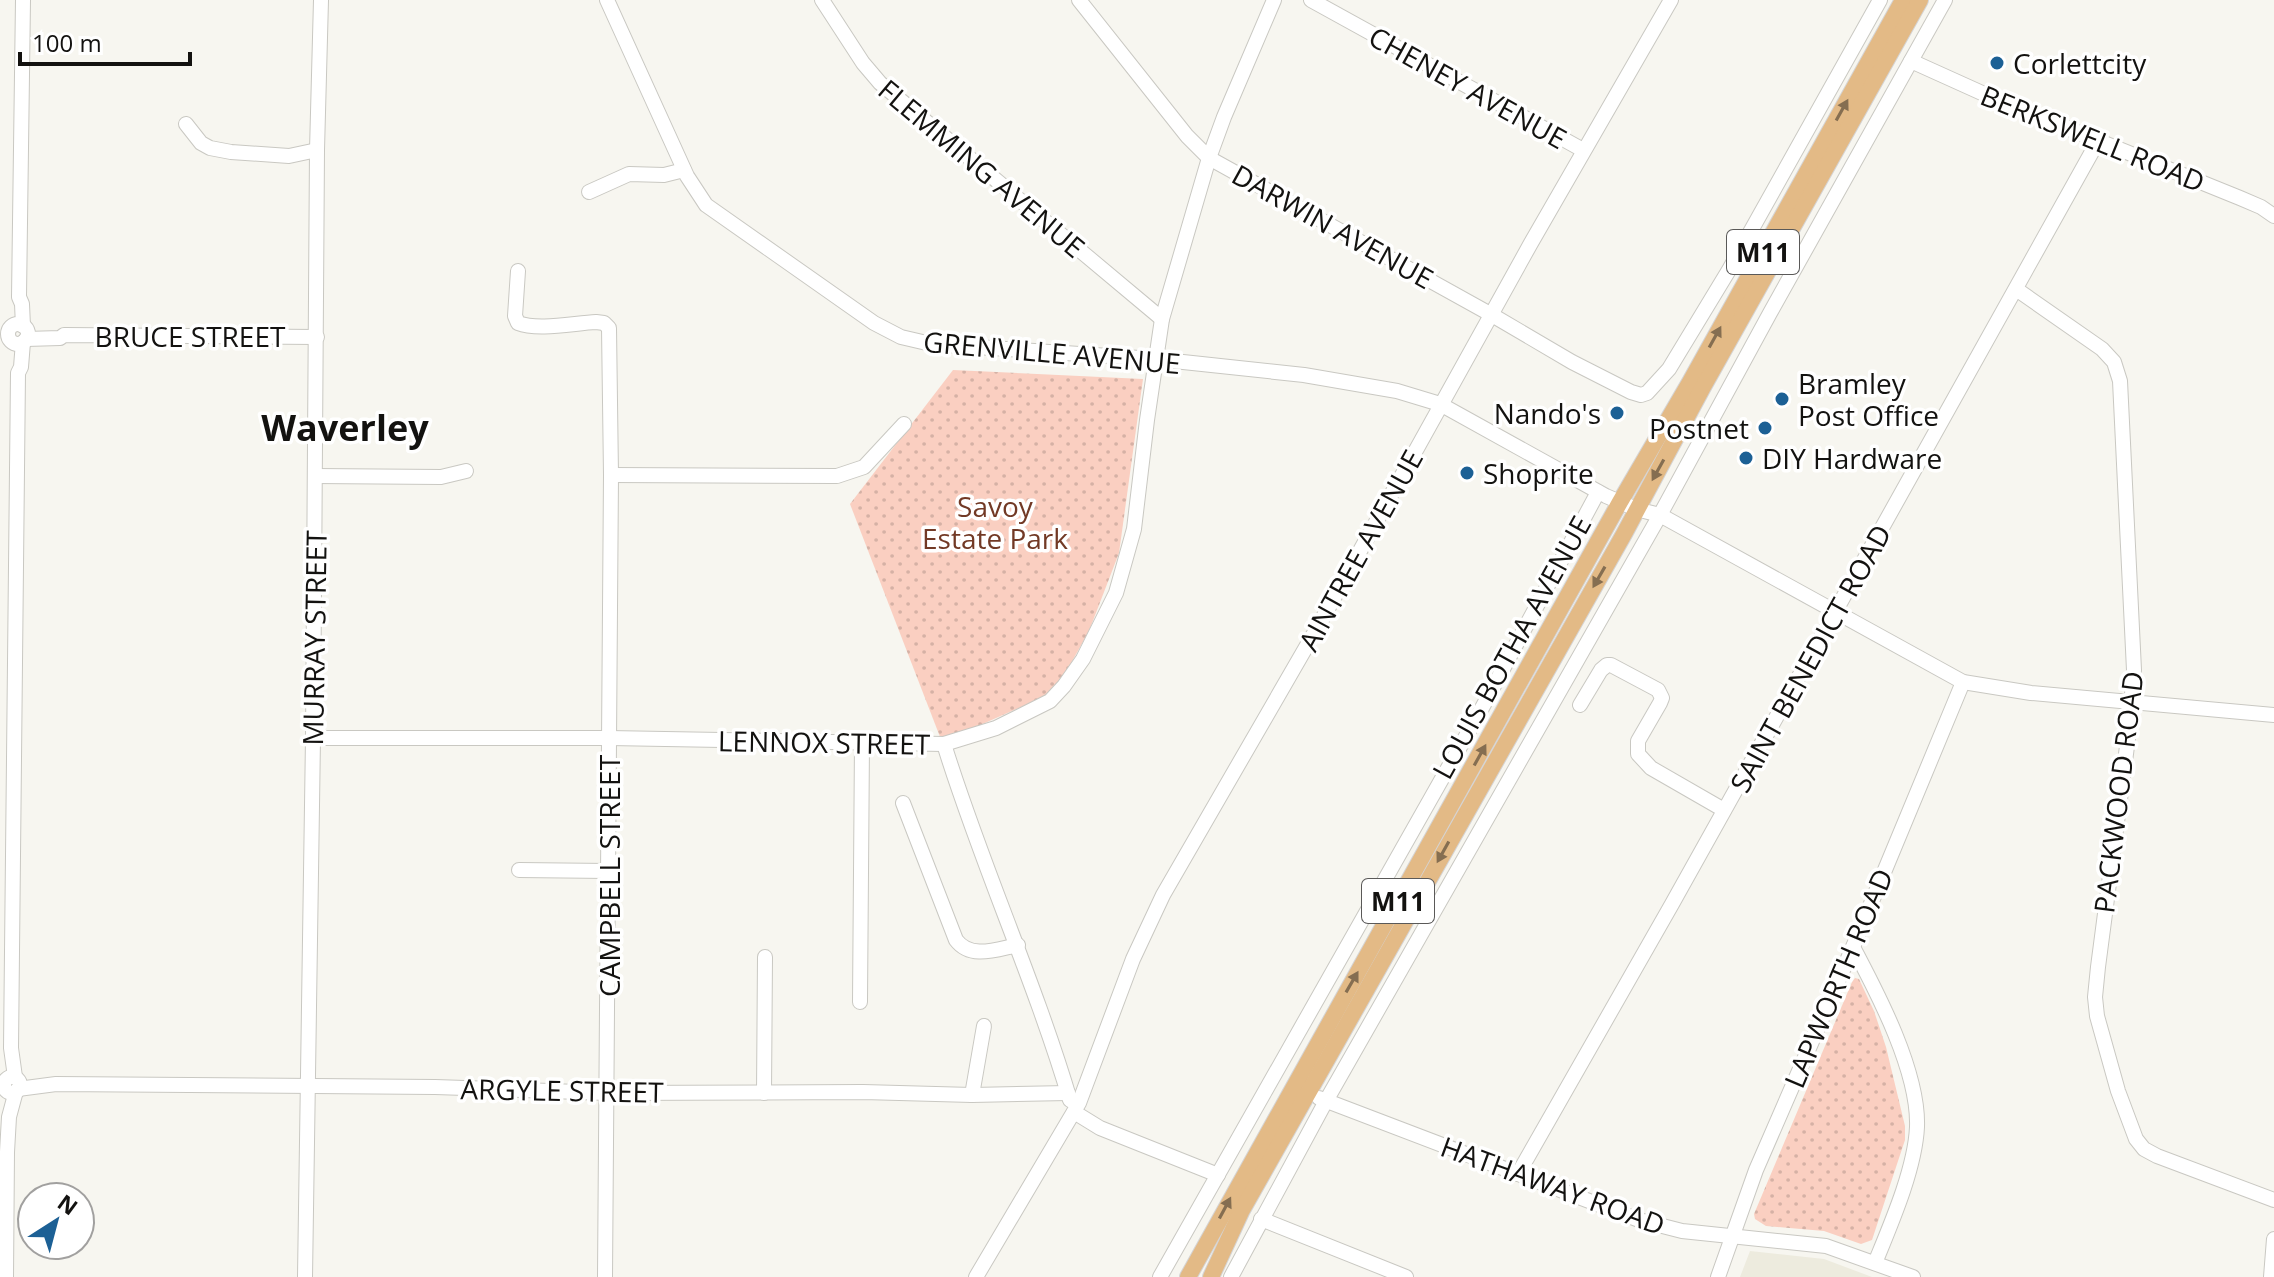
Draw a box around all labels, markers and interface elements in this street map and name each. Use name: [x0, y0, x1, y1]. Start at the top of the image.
scale bar: [20, 16, 190, 66]
street label: CHENEY AVENUE: [1362, 17, 1574, 157]
text: 100 m: [32, 26, 102, 59]
place label: Corlettcity: [2013, 44, 2147, 82]
marker: Corlettcity: [1988, 54, 2006, 72]
street label: FLEMMING AVENUE: [871, 70, 1093, 266]
street label: BERKSWELL ROAD: [1975, 76, 2211, 200]
one-way arrow: [1835, 99, 1848, 122]
street label: DARWIN AVENUE: [1226, 155, 1440, 297]
road number: M11: [1727, 230, 1799, 274]
street label: BRUCE STREET: [95, 317, 286, 355]
street label: GRENVILLE AVENUE: [922, 322, 1182, 382]
one-way arrow: [1708, 326, 1722, 349]
place label: Bramley Post Office: [1798, 364, 1939, 434]
marker: Bramley Post Office: [1773, 390, 1791, 408]
place label: Nando's: [1494, 394, 1601, 432]
district label: Waverley: [261, 403, 429, 452]
marker: Nando's: [1608, 404, 1626, 422]
place label: Postnet: [1649, 409, 1749, 447]
marker: Postnet: [1756, 419, 1774, 437]
place label: DIY Hardware: [1762, 439, 1942, 477]
street label: AINTREE AVENUE: [1289, 443, 1431, 657]
marker: DIY Hardware: [1737, 449, 1755, 467]
place label: Shoprite: [1483, 454, 1594, 492]
one-way arrow: [1651, 458, 1665, 481]
marker: Shoprite: [1458, 464, 1476, 482]
park label: Savoy Estate Park: [922, 487, 1068, 557]
street label: LOUIS BOTHA AVENUE: [1423, 509, 1599, 785]
street label: SAINT BENEDICT ROAD: [1721, 517, 1899, 799]
street label: MURRAY STREET: [293, 529, 335, 746]
one-way arrow: [1592, 566, 1606, 589]
street label: PACKWOOD ROAD: [2084, 669, 2152, 915]
street label: LENNOX STREET: [718, 721, 931, 763]
one-way arrow: [1473, 744, 1487, 767]
street label: CAMPBELL STREET: [590, 754, 628, 997]
one-way arrow: [1436, 841, 1450, 863]
street label: LAPWORTH ROAD: [1775, 863, 1901, 1093]
road number: M11: [1362, 879, 1434, 923]
one-way arrow: [1345, 971, 1359, 993]
street label: ARGYLE STREET: [460, 1069, 664, 1111]
street label: HATHAWAY ROAD: [1436, 1127, 1670, 1243]
north arrow: [16, 1181, 96, 1261]
text: N: [52, 1187, 84, 1221]
one-way arrow: [1218, 1197, 1231, 1220]

